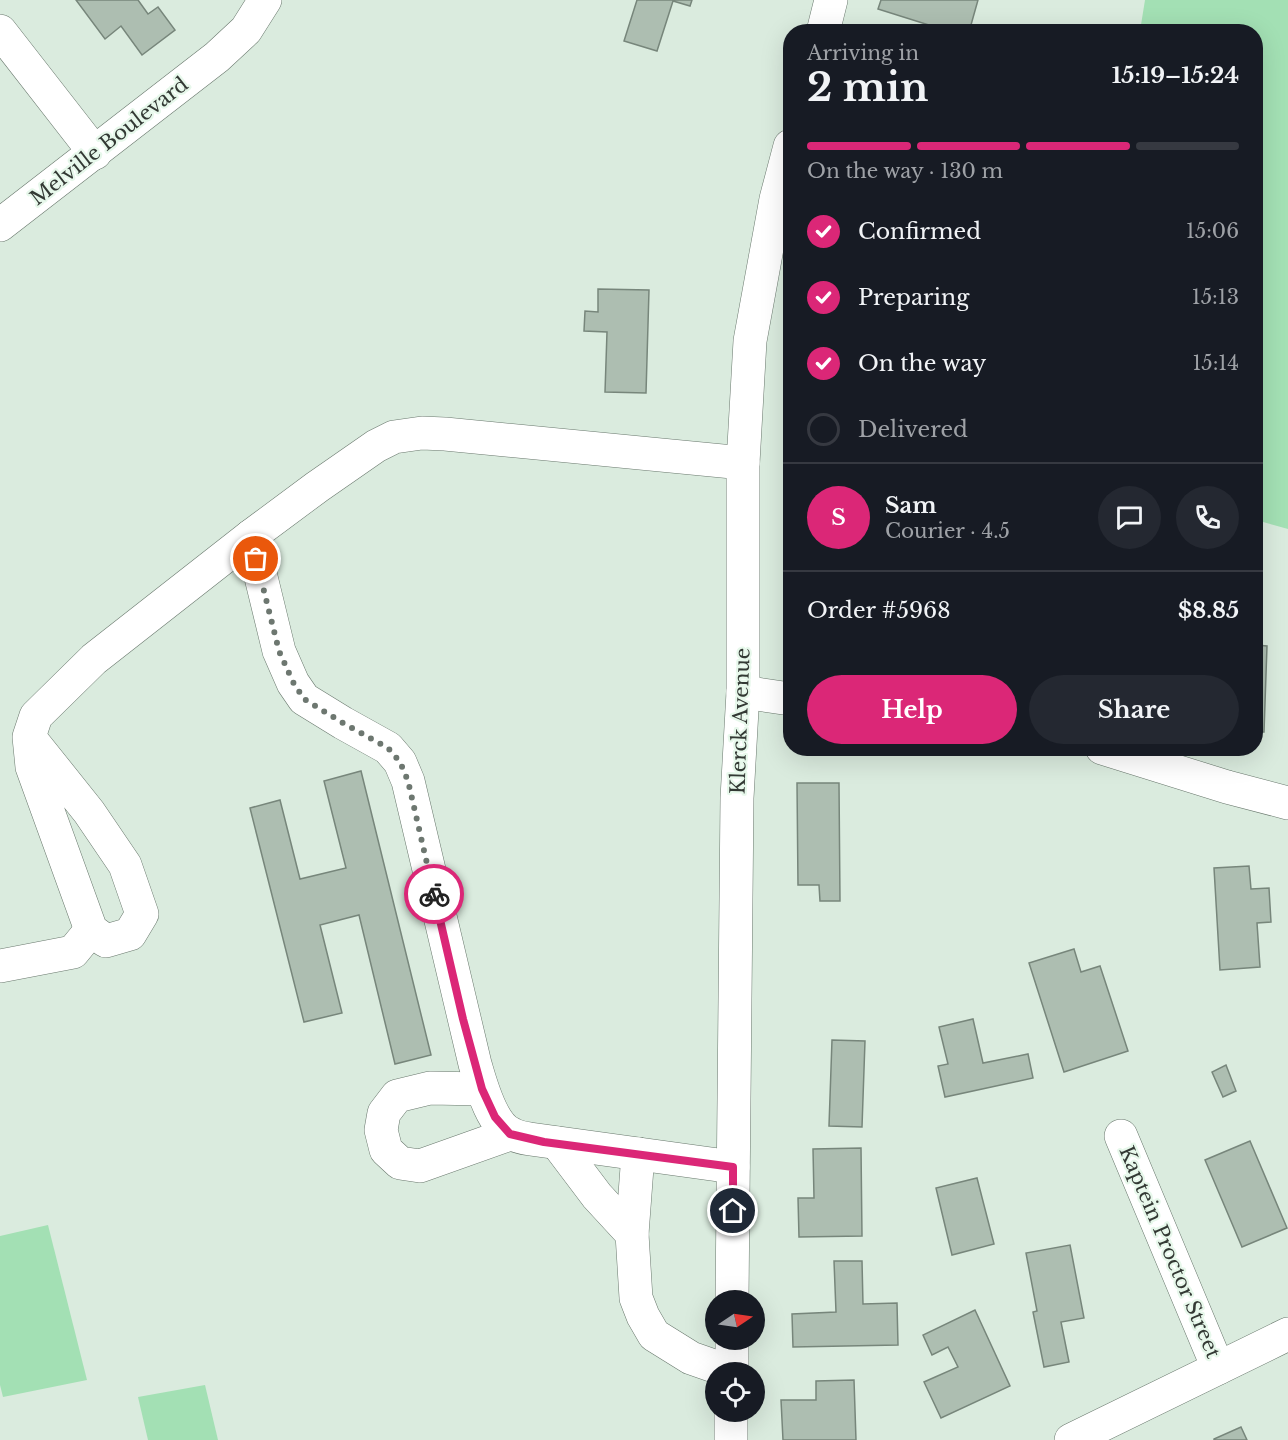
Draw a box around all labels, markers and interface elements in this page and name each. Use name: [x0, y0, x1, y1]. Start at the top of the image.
text: Arriving in: [807, 41, 919, 65]
text: 15:19–15:24: [1112, 62, 1239, 89]
text: 2 min: [807, 63, 928, 112]
street label: Melville Boulevard: [25, 72, 193, 210]
text: On the way · 130 m: [807, 159, 1003, 183]
icon: check: [807, 215, 840, 248]
text: Confirmed: [858, 218, 981, 245]
text: 15:06: [1186, 219, 1239, 243]
icon: check: [807, 281, 840, 314]
text: Preparing: [858, 284, 969, 311]
text: 15:13: [1192, 285, 1239, 309]
icon: check: [807, 347, 840, 380]
text: On the way: [858, 350, 986, 377]
text: 15:14: [1192, 351, 1239, 375]
text: Delivered: [858, 416, 968, 443]
button: chat: [1098, 486, 1161, 549]
button: phone: [1176, 486, 1239, 549]
text: Sam: [885, 492, 937, 519]
text: S: [831, 504, 846, 531]
text: Courier · 4.5: [885, 519, 1010, 543]
pin: [230, 533, 281, 584]
icon: bag: [239, 542, 272, 575]
text: Order #5968: [807, 597, 951, 624]
text: $8.85: [1178, 597, 1239, 624]
street label: Klerck Avenue: [725, 647, 755, 795]
button: Help: [807, 675, 1017, 744]
button: Share: [1029, 675, 1239, 744]
courier: [404, 864, 464, 924]
icon: bike: [418, 878, 451, 911]
street label: Kaptein Proctor Street: [1114, 1142, 1226, 1362]
pin: [707, 1185, 758, 1236]
icon: home: [716, 1194, 749, 1227]
north arrow: [705, 1290, 765, 1350]
map controls: [705, 1290, 765, 1422]
button: locate: [705, 1362, 765, 1422]

